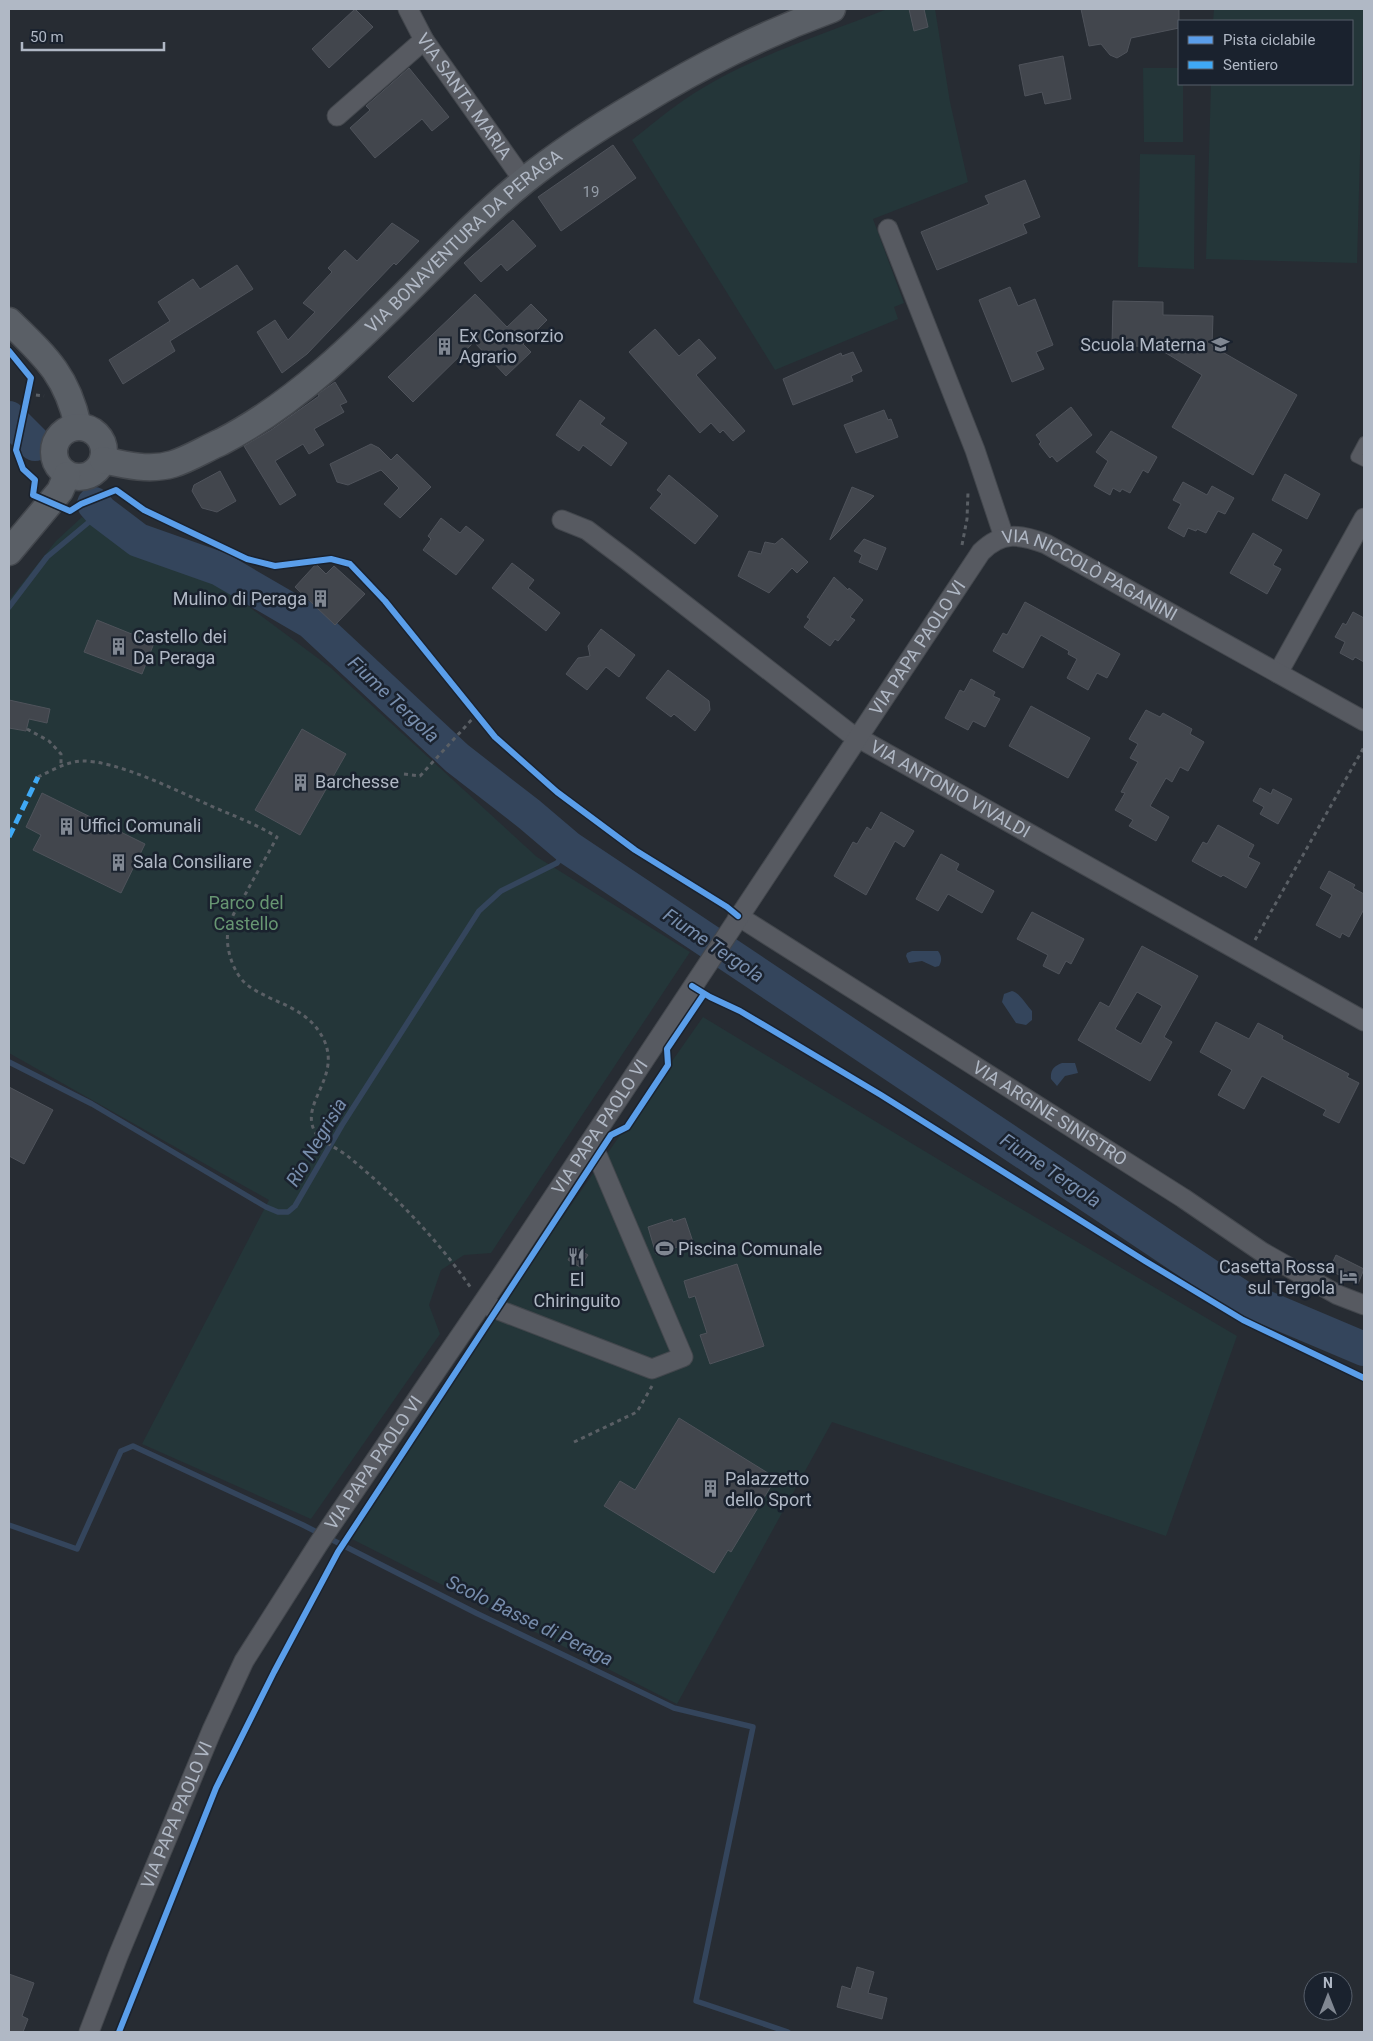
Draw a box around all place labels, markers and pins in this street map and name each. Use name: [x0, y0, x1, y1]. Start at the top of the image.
place label: Ex Consorzio Agrario: [459, 325, 564, 367]
place label: Scuola Materna: [1080, 334, 1206, 355]
school or university icon: Scuola Materna: [1210, 335, 1230, 355]
building icon: Ex Consorzio Agrario: [435, 336, 455, 356]
place label: Mulino di Peraga: [173, 588, 307, 609]
building icon: Mulino di Peraga: [311, 589, 331, 609]
place label: Castello dei Da Peraga: [133, 626, 227, 668]
building icon: Castello dei Da Peraga: [109, 637, 129, 657]
place label: Barchesse: [315, 771, 399, 792]
building icon: Barchesse: [291, 772, 311, 792]
place label: Uffici Comunali: [80, 815, 201, 836]
building icon: Uffici Comunali: [56, 816, 76, 836]
place label: Sala Consiliare: [133, 851, 252, 872]
building icon: Sala Consiliare: [109, 852, 129, 872]
place label: Piscina Comunale: [678, 1238, 822, 1259]
sports icon: Piscina Comunale: [654, 1239, 674, 1259]
restaurant icon: El Chiringuito: [567, 1247, 587, 1267]
place label: Casetta Rossa sul Tergola: [1219, 1256, 1335, 1298]
hotel icon: Casetta Rossa sul Tergola: [1339, 1267, 1359, 1287]
place label: El Chiringuito: [534, 1269, 620, 1311]
place label: Palazzetto dello Sport: [725, 1468, 812, 1510]
building icon: Palazzetto dello Sport: [701, 1479, 721, 1499]

